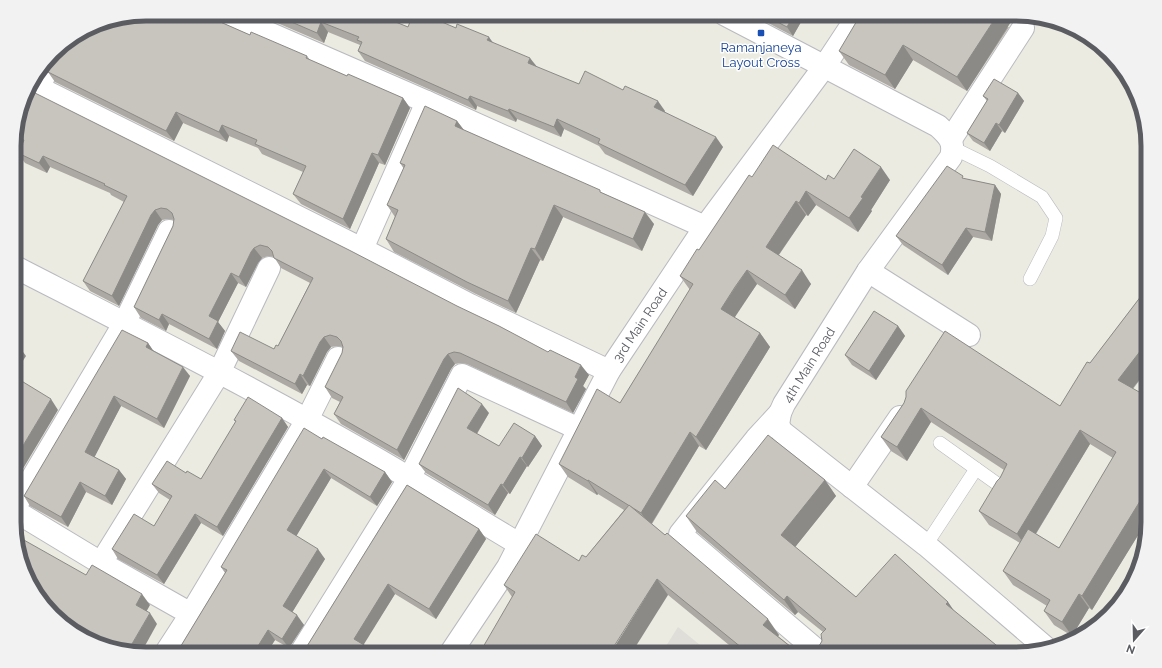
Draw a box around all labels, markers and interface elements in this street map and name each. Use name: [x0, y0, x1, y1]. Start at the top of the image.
marker: Ramanjaneya Layout Cross: [756, 28, 766, 38]
place label: Ramanjaneya Layout Cross: [720, 40, 802, 70]
street label: 3rd Main Road: [610, 285, 670, 365]
street label: 4th Main Road: [780, 325, 838, 405]
north arrow: [1114, 620, 1154, 660]
text: N: [1125, 641, 1137, 656]

